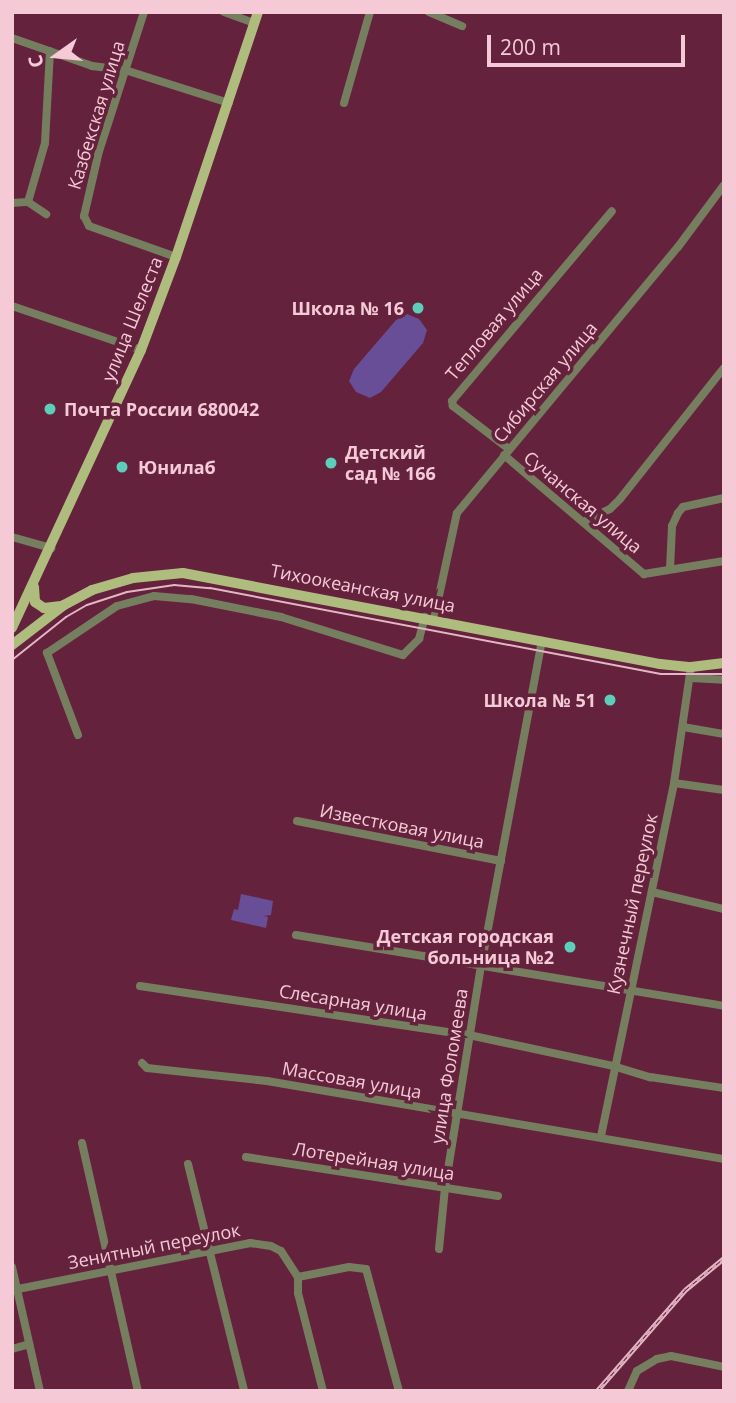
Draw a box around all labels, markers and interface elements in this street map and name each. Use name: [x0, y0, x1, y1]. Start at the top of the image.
north arrow: [21, 21, 91, 91]
scale bar: [491, 21, 689, 65]
text: 200 m: [500, 33, 561, 61]
street label: Казбекская улица: [63, 38, 129, 192]
text: С: [22, 52, 50, 71]
street label: улица Шелеста: [97, 253, 167, 385]
street label: Тепловая улица: [441, 264, 547, 384]
place label: Школа № 16: [291, 297, 404, 319]
marker: Школа № 16: [410, 300, 426, 316]
street label: Сибирская улица: [488, 317, 602, 447]
place label: Почта России 680042: [64, 398, 259, 420]
marker: Почта России 680042: [42, 401, 58, 417]
place label: Детский сад № 166: [345, 442, 436, 484]
street label: Сучанская улица: [520, 446, 646, 558]
marker: Детский сад № 166: [323, 455, 339, 471]
place label: Юнилаб: [138, 456, 216, 478]
marker: Юнилаб: [112, 457, 132, 477]
street label: Тихоокеанская улица: [269, 559, 457, 617]
place label: Школа № 51: [483, 689, 596, 711]
marker: Школа № 51: [602, 692, 618, 708]
street label: Известковая улица: [318, 799, 486, 853]
street label: Кузнечный переулок: [602, 812, 662, 996]
place label: Детская городская больница №2: [377, 926, 554, 968]
marker: Детская городская больница №2: [560, 937, 580, 957]
street label: Слесарная улица: [278, 980, 428, 1024]
street label: улица Фоломеева: [426, 987, 472, 1145]
street label: Массовая улица: [281, 1057, 423, 1103]
street label: Лотерейная улица: [292, 1138, 456, 1184]
street label: Зенитный переулок: [66, 1219, 242, 1273]

